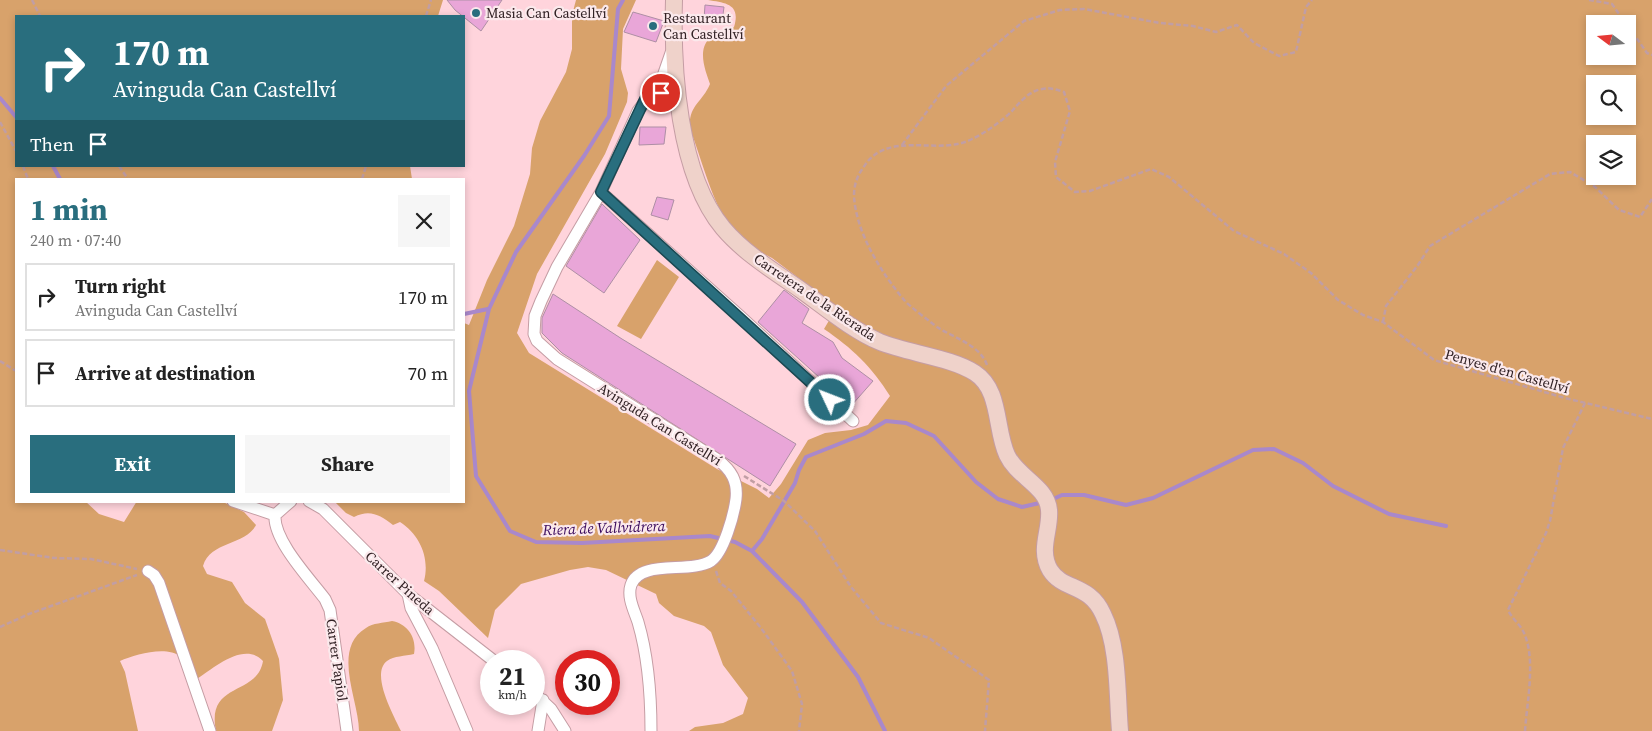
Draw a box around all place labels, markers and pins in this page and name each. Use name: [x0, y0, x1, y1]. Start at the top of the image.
place label: Masia Can Castellví: [486, 3, 607, 23]
marker: Masia Can Castellví: [470, 7, 482, 19]
place label: Restaurant Can Castellví: [663, 8, 744, 44]
marker: Restaurant Can Castellví: [647, 20, 659, 32]
pin: [640, 72, 682, 114]

